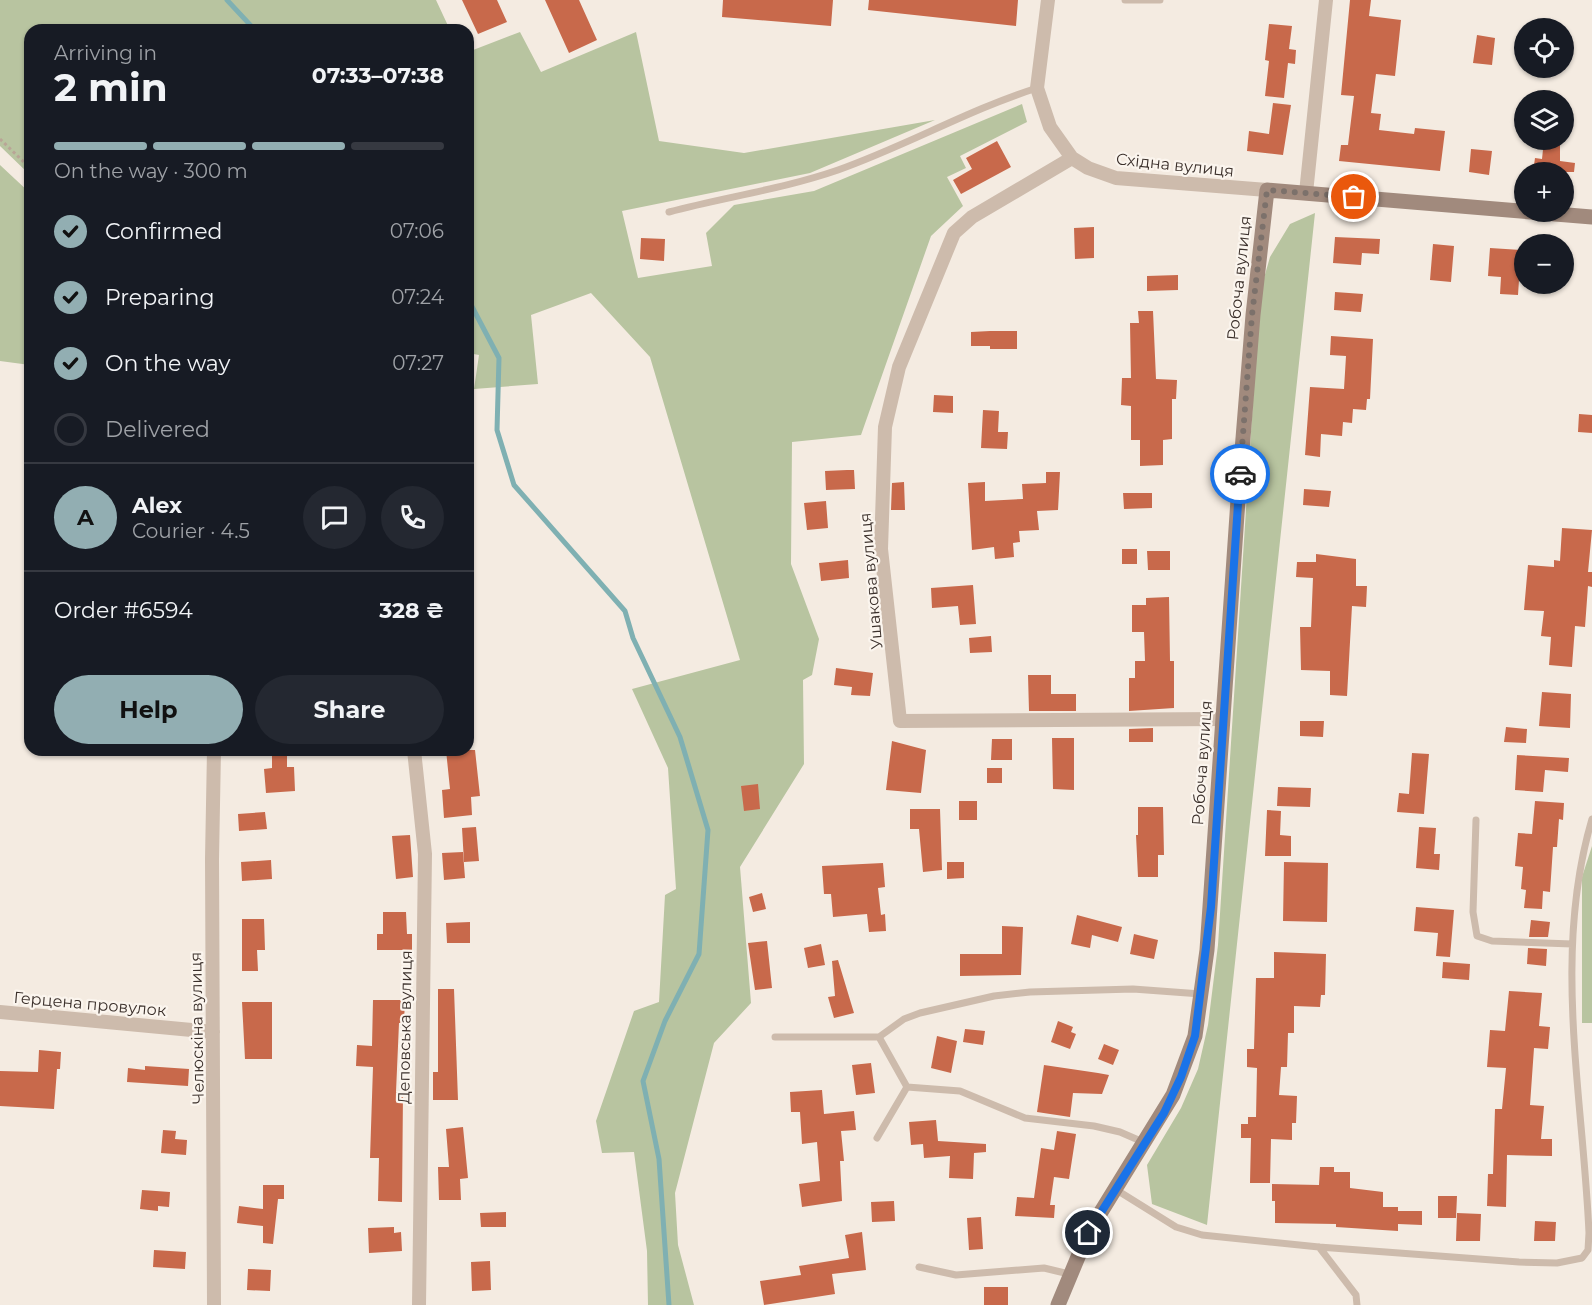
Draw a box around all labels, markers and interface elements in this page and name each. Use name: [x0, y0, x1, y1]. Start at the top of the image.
map controls: [1514, 18, 1574, 294]
button: locate: [1514, 18, 1574, 78]
text: Arriving in: [54, 41, 157, 65]
text: 07:33–07:38: [312, 62, 444, 89]
text: 2 min: [54, 63, 168, 111]
button: layers: [1514, 90, 1574, 150]
street label: Східна вулиця: [1115, 149, 1235, 181]
text: On the way · 300 m: [54, 159, 248, 183]
button: +: [1514, 162, 1574, 222]
pin: [1328, 171, 1379, 222]
icon: bag: [1337, 180, 1370, 213]
icon: check: [54, 215, 87, 248]
street label: Робоча вулиця: [1223, 215, 1255, 341]
text: Confirmed: [105, 218, 222, 245]
text: 07:06: [390, 219, 444, 243]
button: −: [1514, 234, 1574, 294]
icon: check: [54, 281, 87, 314]
text: Preparing: [105, 284, 214, 311]
text: 07:24: [391, 285, 444, 309]
icon: check: [54, 347, 87, 380]
text: On the way: [105, 350, 230, 377]
text: 07:27: [392, 351, 444, 375]
text: Delivered: [105, 416, 210, 443]
courier: [1210, 444, 1270, 504]
icon: car: [1224, 458, 1257, 491]
button: chat: [303, 486, 366, 549]
button: phone: [381, 486, 444, 549]
text: Alex: [132, 492, 182, 519]
text: A: [77, 504, 94, 531]
street label: Ушакова вулиця: [856, 512, 886, 650]
text: Courier · 4.5: [132, 519, 250, 543]
text: Order #6594: [54, 597, 193, 624]
text: 328 ₴: [379, 597, 444, 624]
button: Help: [54, 675, 243, 744]
button: Share: [255, 675, 444, 744]
street label: Робоча вулиця: [1188, 700, 1216, 826]
street label: Деповська вулиця: [394, 950, 416, 1104]
street label: Челюскіна вулиця: [186, 952, 208, 1104]
street label: Герцена провулок: [13, 988, 168, 1020]
pin: [1062, 1207, 1113, 1258]
icon: home: [1071, 1216, 1104, 1249]

